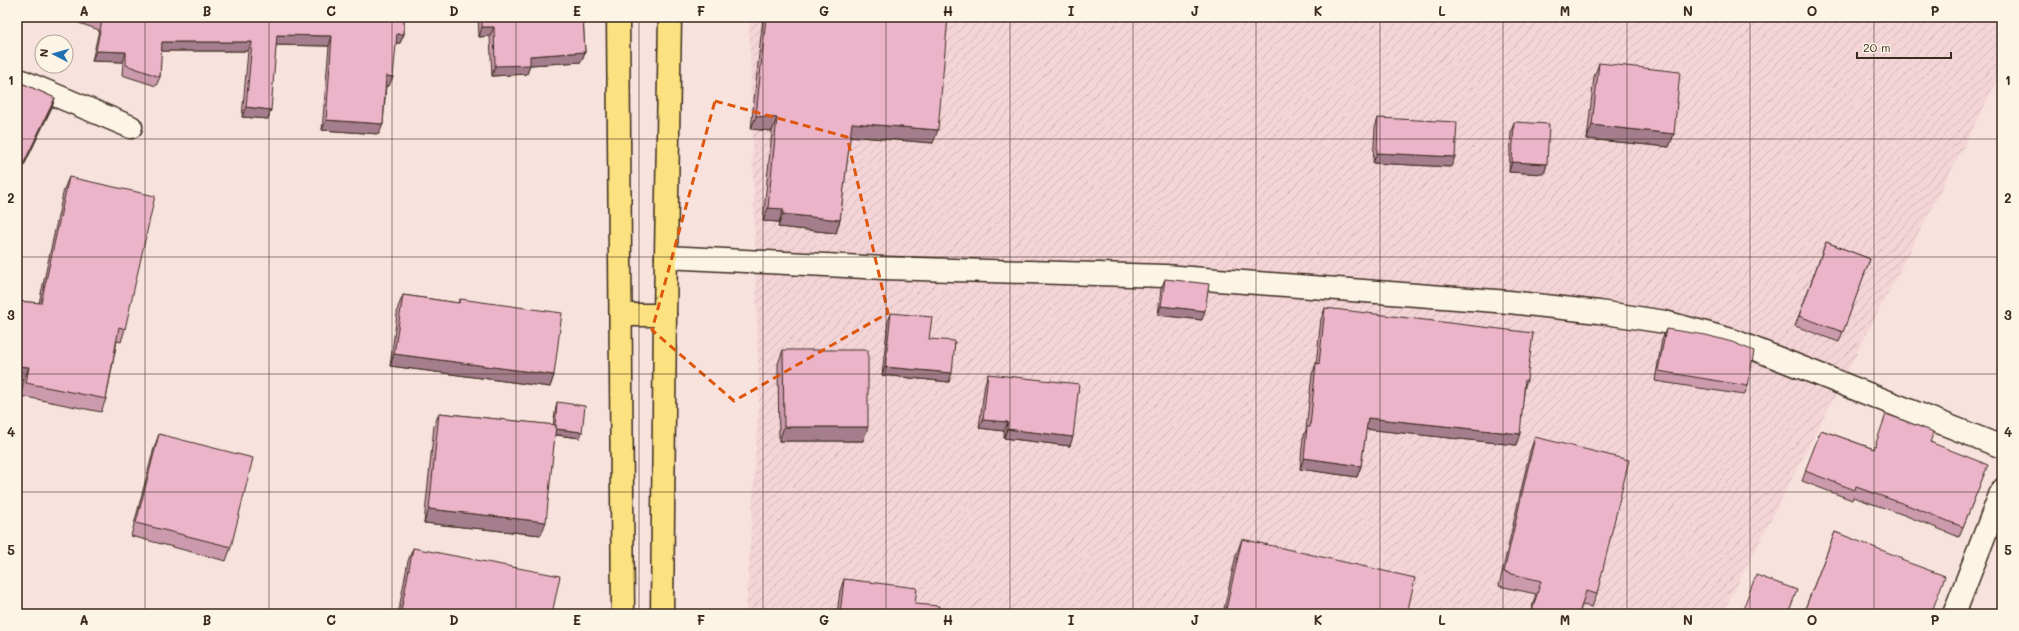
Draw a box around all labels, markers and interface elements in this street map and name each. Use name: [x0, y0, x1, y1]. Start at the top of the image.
text: A: [79, 2, 89, 19]
text: B: [203, 2, 212, 19]
text: C: [326, 2, 336, 19]
text: D: [449, 2, 459, 19]
text: E: [573, 2, 581, 19]
text: F: [697, 2, 705, 19]
text: G: [819, 2, 829, 19]
text: H: [943, 2, 953, 19]
text: I: [1068, 2, 1075, 19]
text: J: [1191, 2, 1199, 19]
text: K: [1314, 2, 1323, 19]
text: L: [1438, 2, 1446, 19]
text: M: [1560, 2, 1570, 19]
text: N: [1683, 2, 1693, 19]
text: O: [1807, 2, 1817, 19]
text: P: [1931, 2, 1940, 19]
north arrow: [34, 34, 74, 74]
scale bar: [1857, 34, 1951, 60]
text: 20 m: [1863, 39, 1891, 55]
text: N: [36, 48, 51, 58]
text: 1: [8, 71, 14, 88]
text: 1: [2005, 71, 2011, 88]
text: 2: [7, 189, 15, 206]
text: 2: [2004, 189, 2012, 206]
text: 3: [7, 306, 15, 323]
text: 3: [2004, 306, 2012, 323]
text: 4: [7, 423, 15, 440]
text: 4: [2004, 423, 2012, 440]
text: 5: [7, 541, 15, 558]
text: 5: [2004, 541, 2012, 558]
text: A: [79, 611, 89, 628]
text: B: [203, 611, 212, 628]
text: C: [326, 611, 336, 628]
text: D: [449, 611, 459, 628]
text: E: [573, 611, 581, 628]
text: F: [697, 611, 705, 628]
text: G: [819, 611, 829, 628]
text: H: [943, 611, 953, 628]
text: I: [1068, 611, 1075, 628]
text: J: [1191, 611, 1199, 628]
text: K: [1314, 611, 1323, 628]
text: L: [1438, 611, 1446, 628]
text: M: [1560, 611, 1570, 628]
text: N: [1683, 611, 1693, 628]
text: O: [1807, 611, 1817, 628]
text: P: [1931, 611, 1940, 628]

